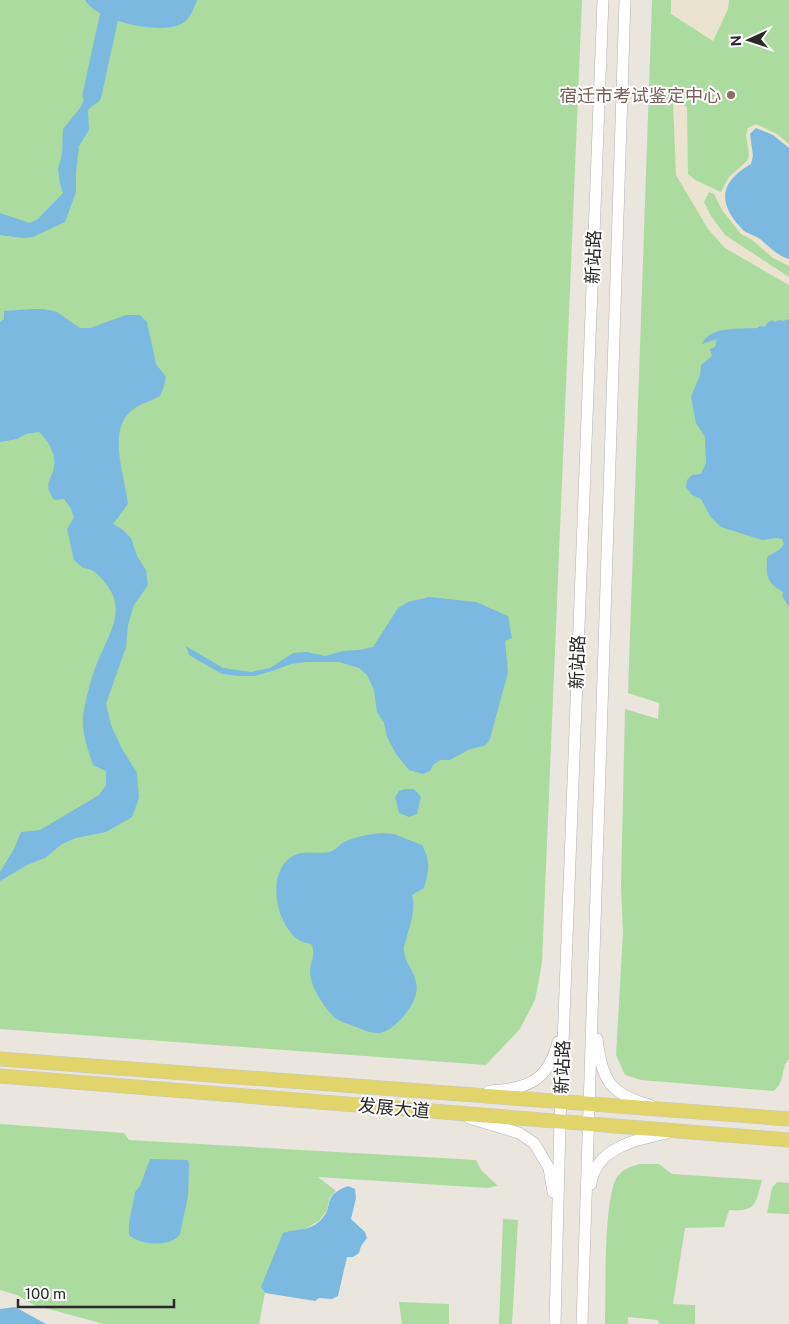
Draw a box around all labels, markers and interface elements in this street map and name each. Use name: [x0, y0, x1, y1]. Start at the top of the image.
north arrow: [724, 15, 774, 65]
text: N: [728, 35, 744, 47]
place label: 宿迁市考试鉴定中心: [559, 85, 721, 106]
marker: 宿迁市考试鉴定中心: [725, 89, 737, 101]
street label: 新站路: [582, 230, 604, 284]
street label: 新站路: [566, 635, 588, 689]
street label: 新站路: [551, 1040, 573, 1094]
street label: 发展大道: [357, 1094, 431, 1122]
scale bar: [18, 1276, 174, 1308]
text: 100 m: [25, 1285, 66, 1302]

